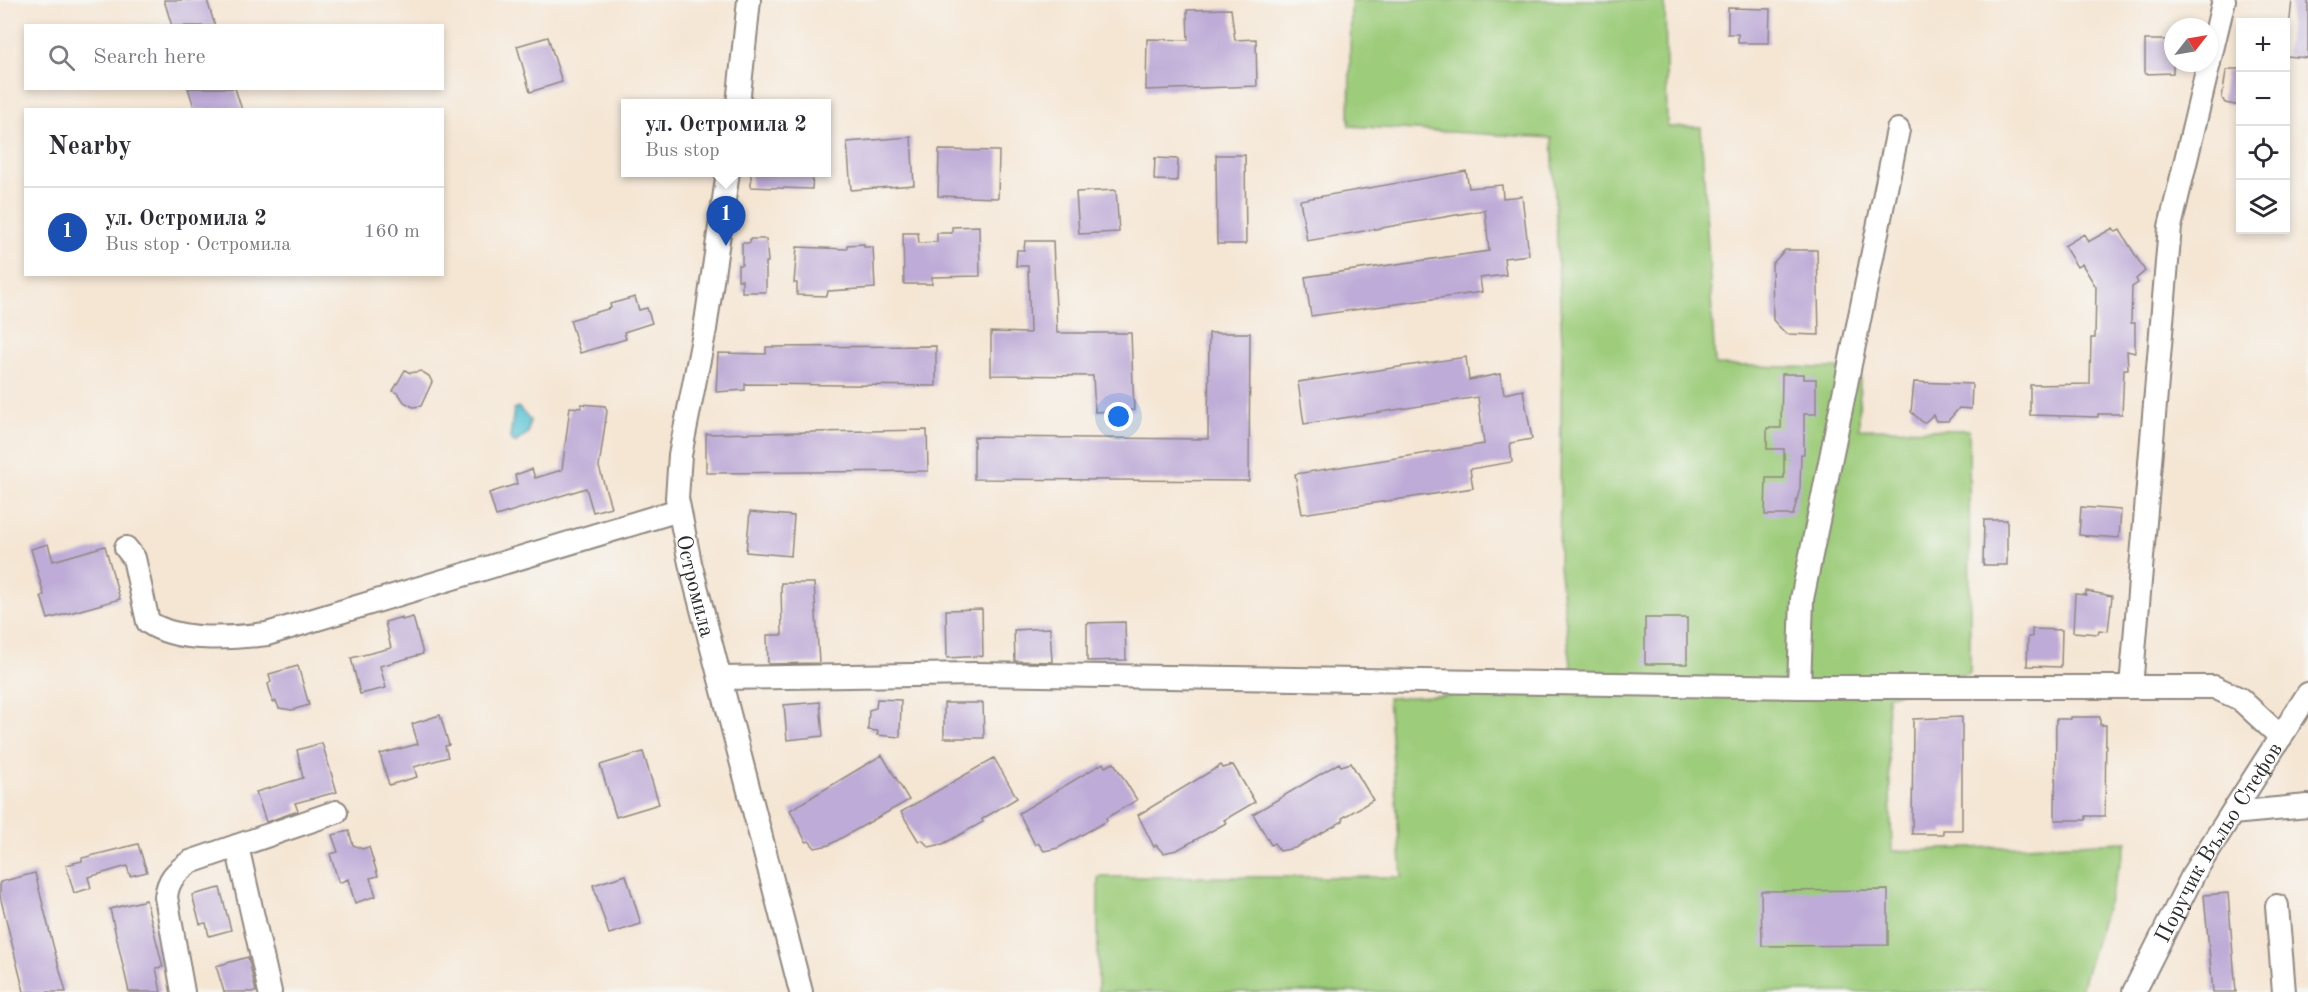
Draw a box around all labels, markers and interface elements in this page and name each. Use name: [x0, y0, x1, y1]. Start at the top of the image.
north arrow: [2164, 18, 2218, 72]
map controls: [2236, 18, 2290, 234]
button: +: [2236, 18, 2290, 72]
search box: [24, 24, 444, 90]
icon: search: [45, 41, 78, 74]
text: Search here: [93, 46, 206, 68]
button: −: [2236, 72, 2290, 126]
popup: [621, 99, 831, 177]
text: ул. Остромила 2: [645, 114, 807, 136]
button: locate: [2236, 126, 2290, 180]
text: Nearby: [48, 134, 132, 160]
text: Bus stop: [645, 141, 720, 161]
button: layers: [2236, 180, 2290, 234]
pin: 1: [706, 196, 746, 246]
text: ул. Остромила 2: [105, 208, 267, 230]
text: 1: [62, 222, 73, 242]
text: 160 m: [364, 222, 420, 242]
text: Bus stop · Остромила: [105, 235, 291, 255]
your location: [1104, 402, 1133, 431]
street label: Остромила: [672, 533, 718, 640]
street label: Поручик Въльо Стефов: [2152, 739, 2287, 946]

